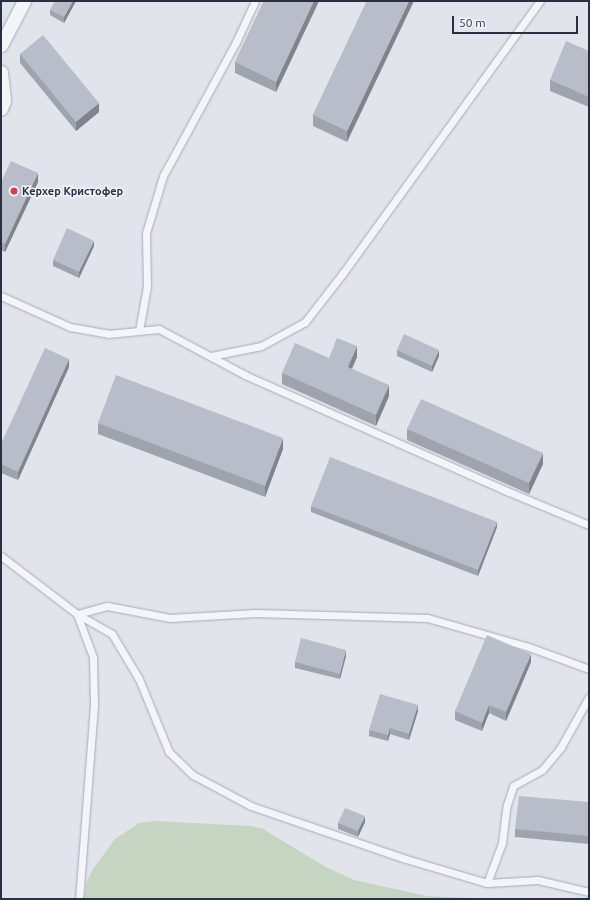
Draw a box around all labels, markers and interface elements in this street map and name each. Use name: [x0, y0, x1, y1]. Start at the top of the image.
scale bar: [454, 8, 580, 34]
text: 50 m: [459, 16, 486, 29]
place label: Керхер Кристофер: [22, 184, 123, 198]
marker: Керхер Кристофер: [9, 186, 19, 196]

